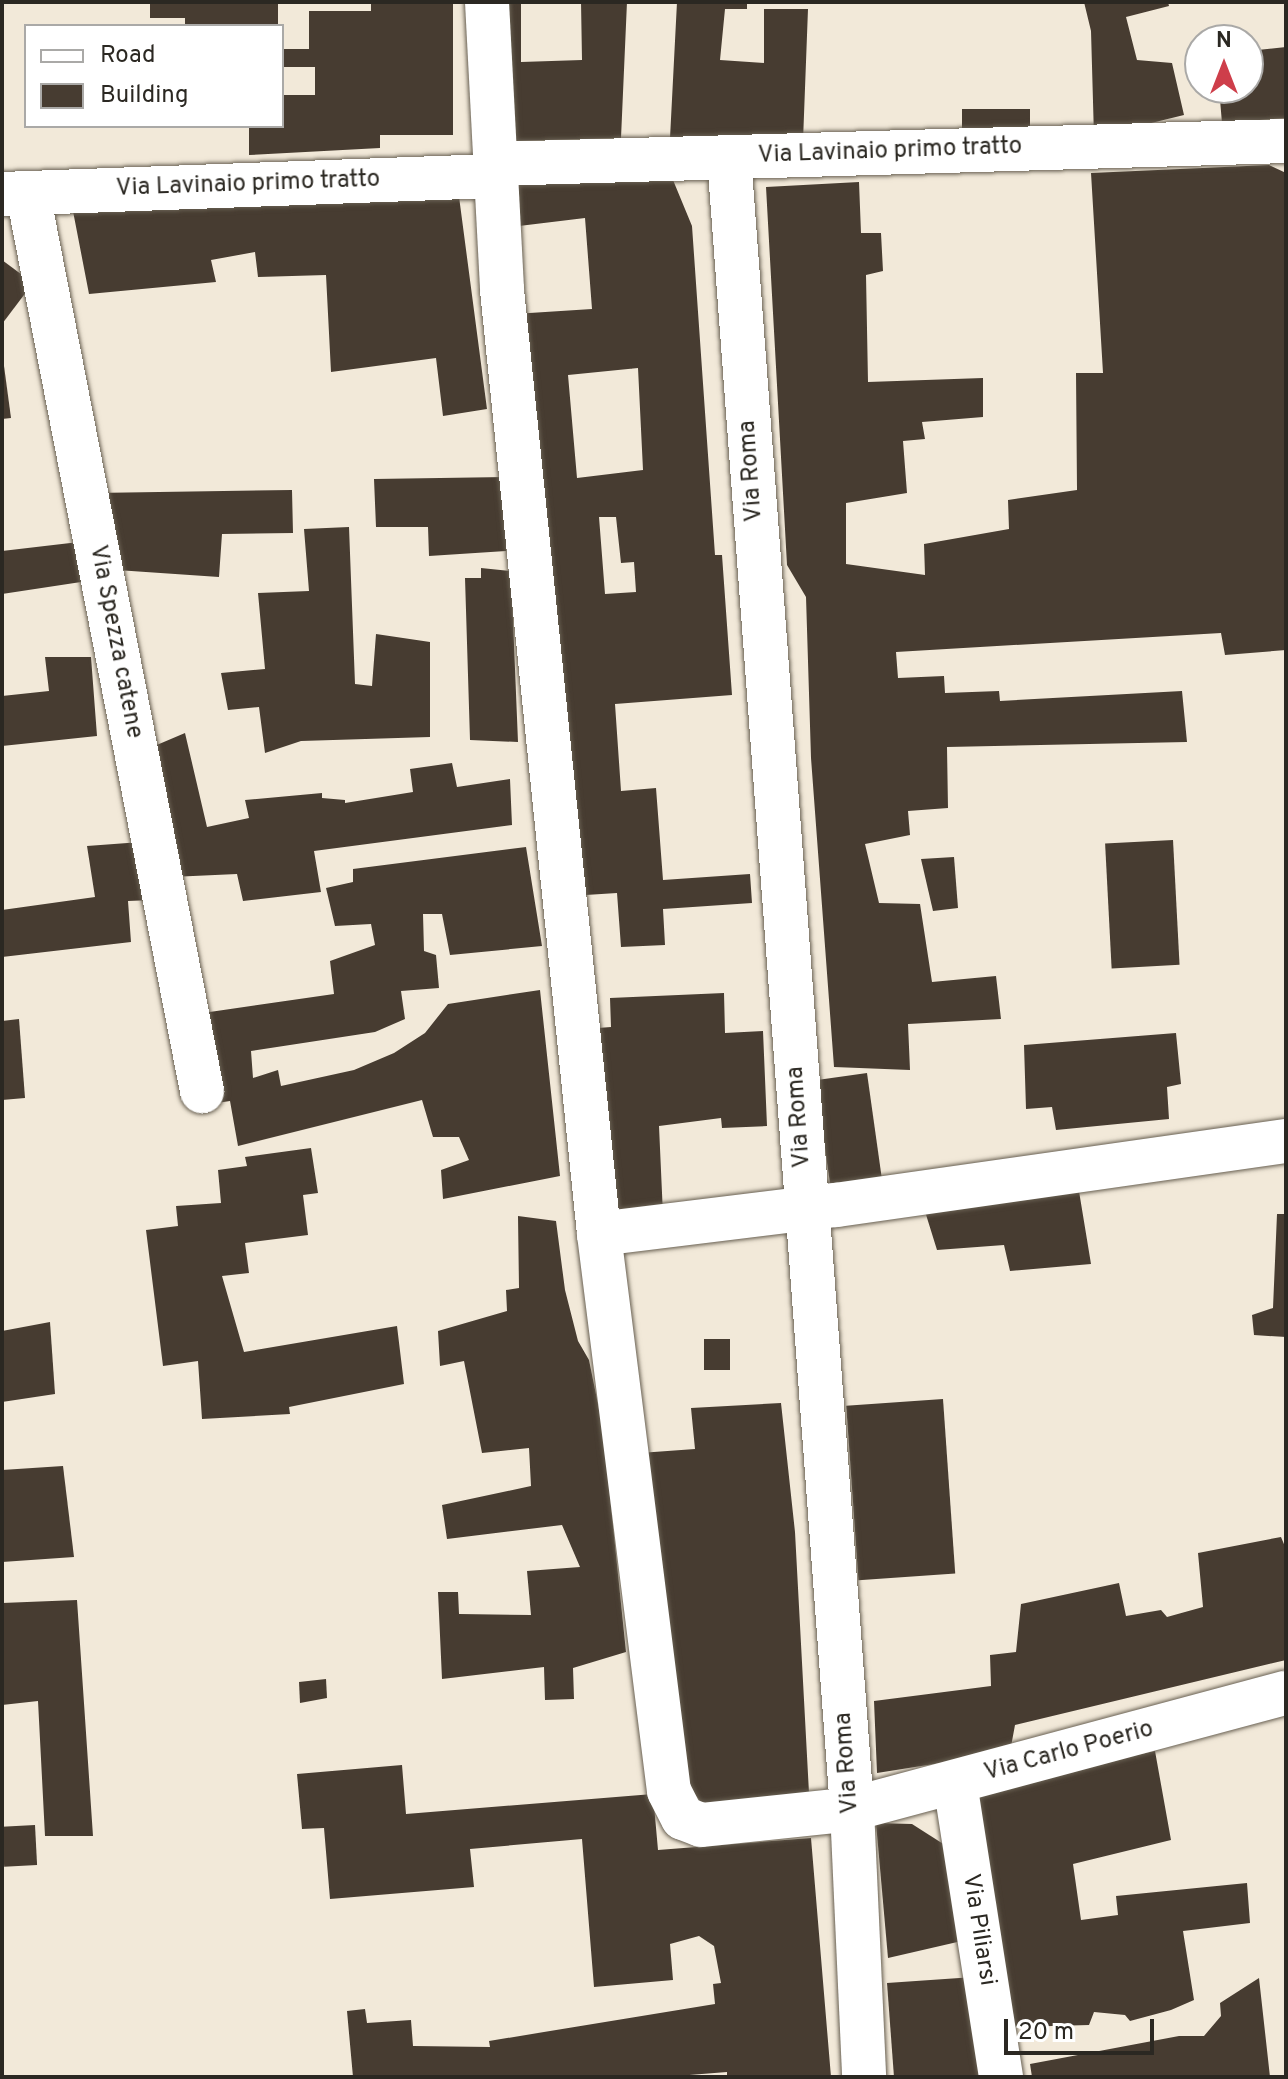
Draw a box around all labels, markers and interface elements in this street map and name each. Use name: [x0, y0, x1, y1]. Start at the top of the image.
legend: [24, 24, 284, 128]
north arrow: [1184, 24, 1264, 104]
text: N: [1216, 28, 1232, 55]
text: Road: [100, 41, 156, 71]
text: Building: [100, 81, 189, 111]
street label: Via Lavinaio primo tratto: [757, 133, 1023, 171]
street label: Via Lavinaio primo tratto: [115, 166, 381, 204]
street label: Via Roma: [734, 419, 770, 523]
street label: Via Spezza catene: [82, 543, 148, 741]
street label: Via Roma: [782, 1065, 818, 1169]
street label: Via Roma: [830, 1711, 866, 1815]
street label: Via Carlo Poerio: [981, 1716, 1157, 1788]
street label: Via Piliarsi: [955, 1872, 1001, 1988]
scale bar: [1008, 2003, 1158, 2053]
text: 20 m: [1018, 2018, 1074, 2048]

